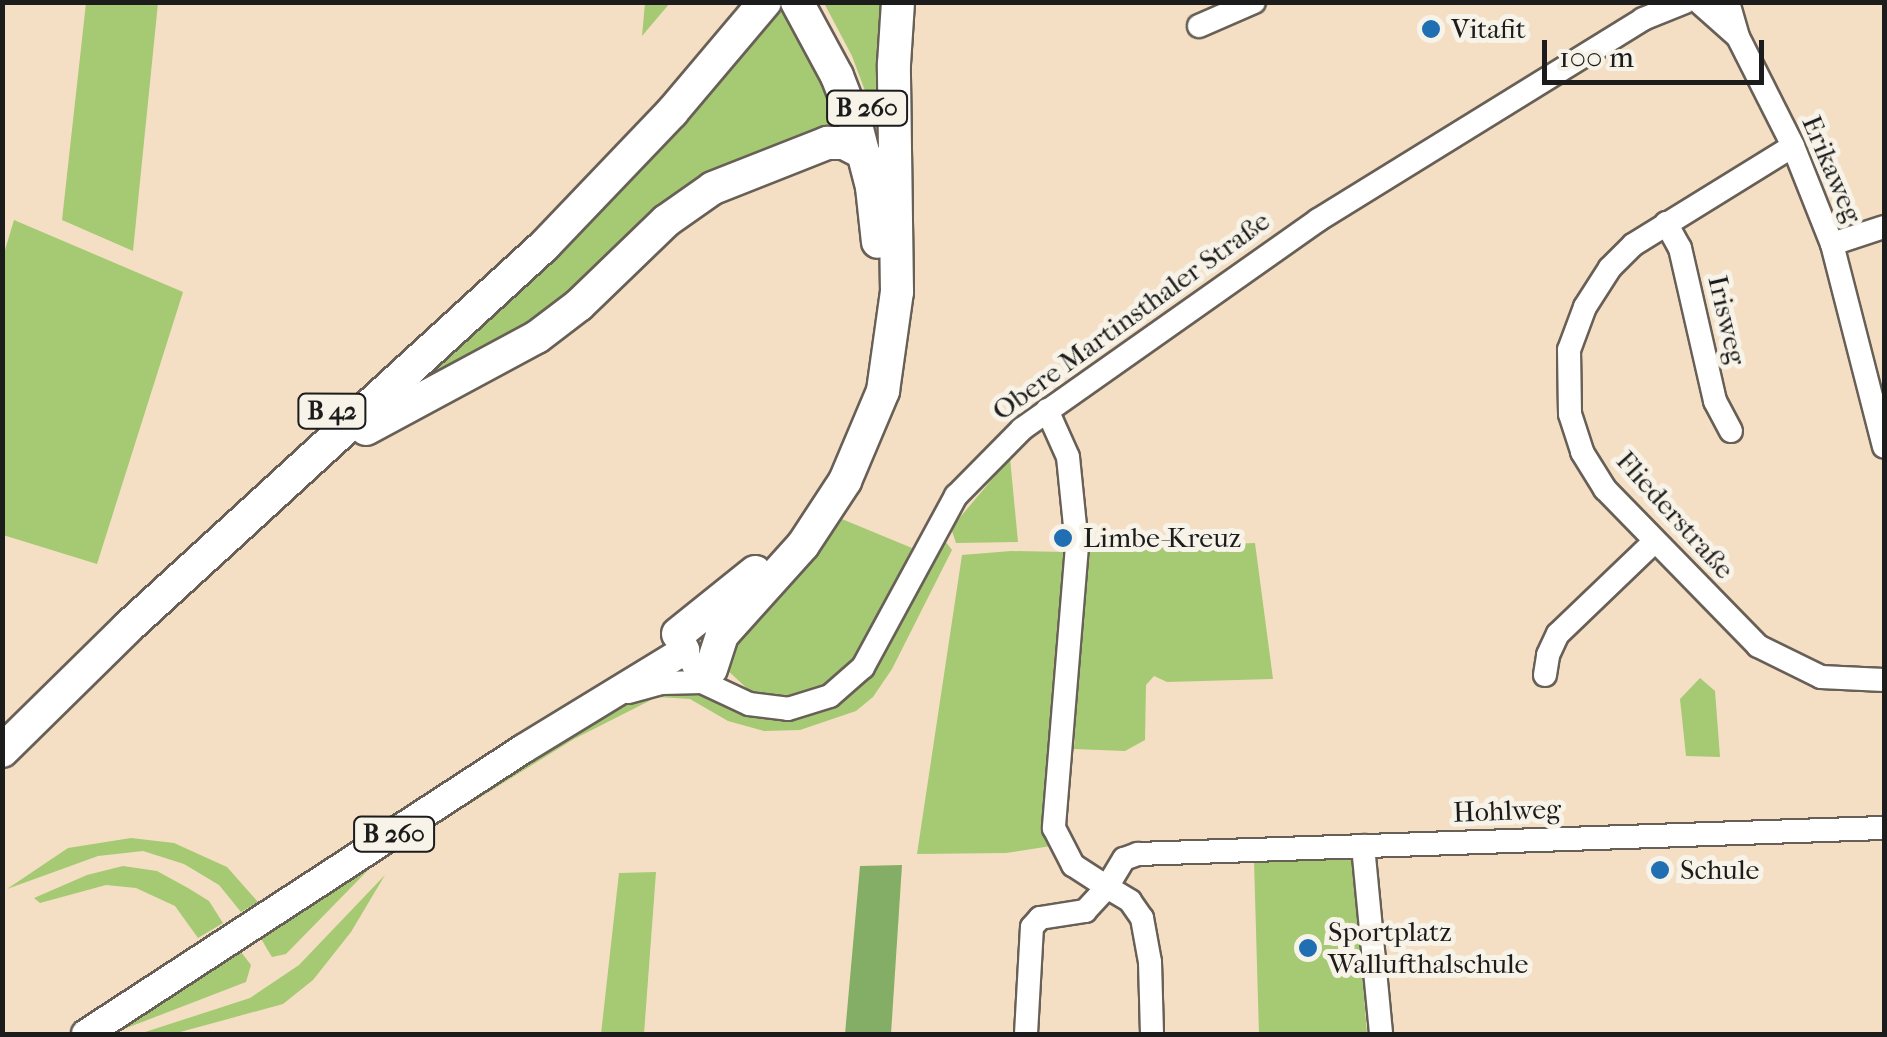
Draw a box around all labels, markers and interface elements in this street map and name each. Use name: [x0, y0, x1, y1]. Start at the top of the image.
place label: Vitafit: [1451, 12, 1526, 46]
marker: Vitafit: [1420, 18, 1442, 40]
scale bar: [1547, 20, 1770, 82]
text: 100 m: [1559, 40, 1634, 75]
road number: B 260: [824, 88, 910, 128]
street label: Erikaweg: [1794, 110, 1870, 228]
street label: Obere Martinsthaler Straße: [986, 204, 1276, 428]
street label: Irisweg: [1700, 272, 1754, 368]
road number: B 42: [297, 391, 367, 431]
street label: Fliederstraße: [1609, 444, 1741, 586]
place label: Limbe-Kreuz: [1083, 521, 1241, 555]
marker: Limbe-Kreuz: [1052, 527, 1074, 549]
street label: Hohlweg: [1452, 792, 1562, 830]
road number: B 260: [352, 814, 436, 854]
place label: Schule: [1680, 853, 1759, 887]
marker: Schule: [1649, 859, 1671, 881]
place label: Sportplatz Wallufthalschule: [1328, 915, 1528, 981]
marker: Sportplatz Wallufthalschule: [1297, 937, 1319, 959]

